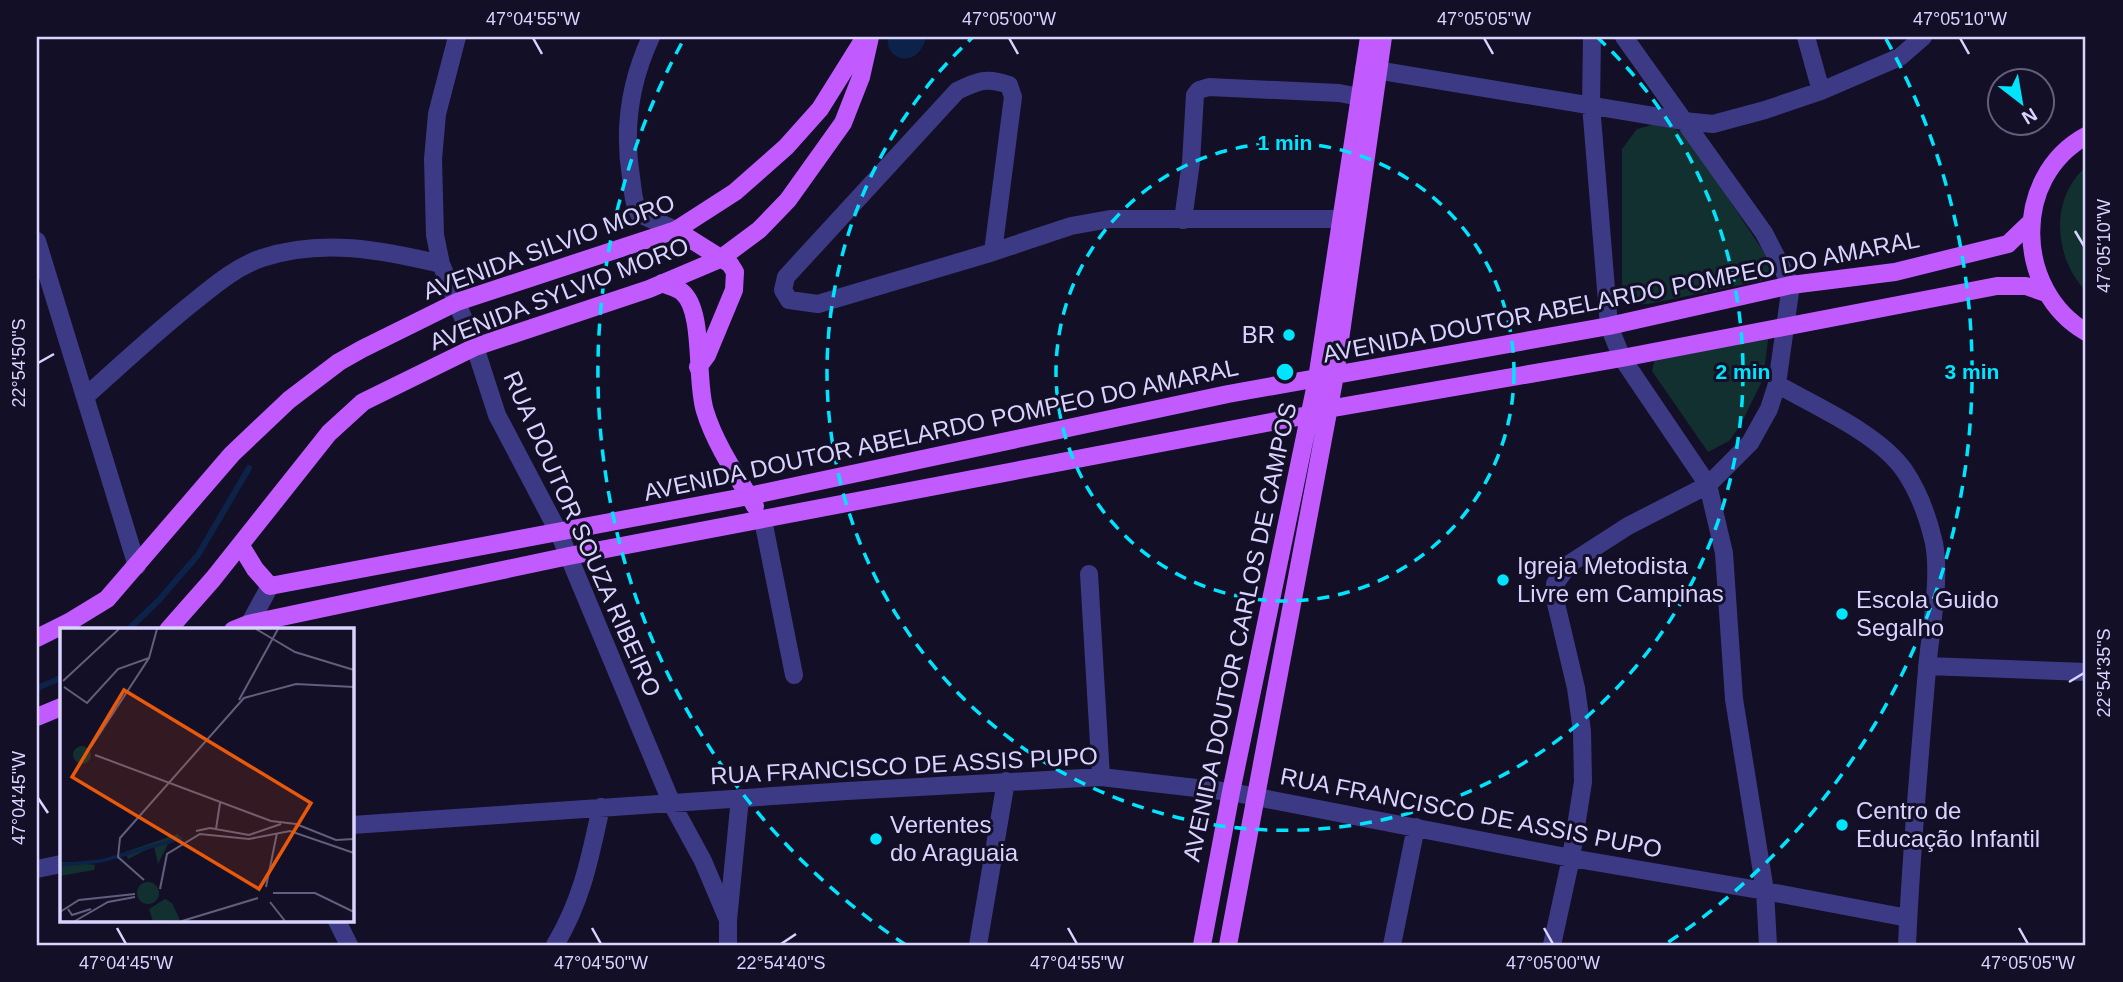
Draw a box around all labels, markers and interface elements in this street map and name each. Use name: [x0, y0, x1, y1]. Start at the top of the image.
text: 47°04'55"W: [486, 9, 580, 29]
text: 47°05'00"W: [962, 9, 1056, 29]
text: 47°05'05"W: [1437, 9, 1531, 29]
text: 47°05'10"W: [1913, 9, 2007, 29]
north arrow: [1986, 66, 2056, 136]
text: N: [2018, 104, 2041, 129]
text: 1 min: [1258, 131, 1312, 154]
street label: AVENIDA SILVIO MORO: [419, 188, 678, 305]
text: 47°05'10"W: [2094, 199, 2114, 293]
street label: AVENIDA DOUTOR ABELARDO POMPEO DO AMARAL: [1320, 225, 1922, 368]
street label: AVENIDA SYLVIO MORO: [426, 232, 692, 355]
text: 22°54'50"S: [9, 318, 29, 408]
place label: BR: [1242, 321, 1275, 348]
marker: BR: [1281, 327, 1297, 343]
street label: AVENIDA DOUTOR ABELARDO POMPEO DO AMARAL: [641, 353, 1241, 506]
centre of rings: [1273, 360, 1297, 384]
text: 2 min: [1716, 360, 1770, 383]
text: 3 min: [1945, 360, 1999, 383]
street label: RUA DOUTOR SOUZA RIBEIRO: [498, 367, 667, 701]
street label: AVENIDA DOUTOR CARLOS DE CAMPOS: [1178, 400, 1301, 864]
place label: Igreja Metodista Livre em Campinas: [1517, 552, 1724, 607]
marker: Igreja Metodista Livre em Campinas: [1495, 572, 1511, 588]
place label: Escola Guido Segalho: [1856, 586, 1999, 641]
marker: Escola Guido Segalho: [1834, 606, 1850, 622]
inset map: [60, 628, 354, 922]
text: 22°54'35"S: [2094, 628, 2114, 718]
street label: RUA FRANCISCO DE ASSIS PUPO: [709, 742, 1098, 789]
text: 47°04'45"W: [9, 751, 29, 845]
street label: RUA FRANCISCO DE ASSIS PUPO: [1278, 762, 1664, 863]
place label: Centro de Educação Infantil: [1856, 797, 2040, 852]
place label: Vertentes do Araguaia: [890, 811, 1019, 866]
marker: Centro de Educação Infantil: [1834, 817, 1850, 833]
marker: Vertentes do Araguaia: [868, 831, 884, 847]
text: 47°04'45"W: [79, 953, 173, 973]
text: 47°04'50"W: [554, 953, 648, 973]
text: 22°54'40"S: [736, 953, 826, 973]
text: 47°04'55"W: [1030, 953, 1124, 973]
text: 47°05'00"W: [1506, 953, 1600, 973]
text: 47°05'05"W: [1981, 953, 2075, 973]

